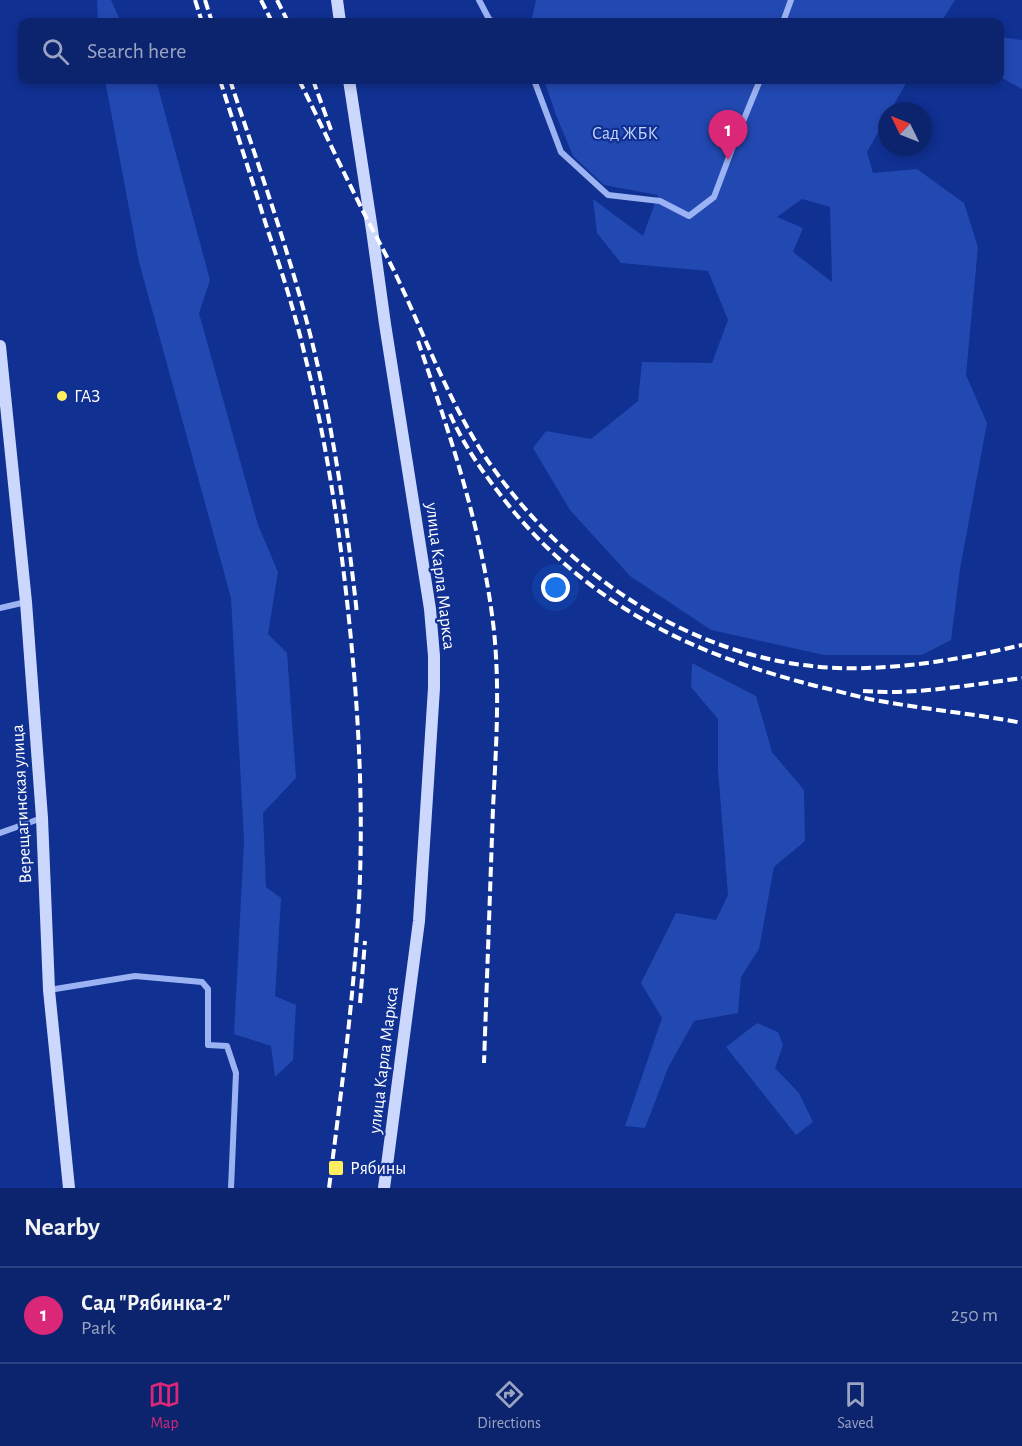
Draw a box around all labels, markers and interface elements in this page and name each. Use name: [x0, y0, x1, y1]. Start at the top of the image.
search box: [18, 18, 1004, 84]
icon: search: [39, 35, 72, 68]
text: Search here: [87, 40, 186, 62]
north arrow: [878, 102, 932, 156]
pin: 1: [708, 110, 748, 160]
park label: Сад ЖБК: [592, 125, 659, 143]
place label: ГАЗ: [74, 388, 100, 406]
marker: ГАЗ: [55, 389, 69, 403]
street label: улица Карла Маркса: [422, 501, 458, 651]
your location: [541, 573, 570, 602]
street label: Верещагинская улица: [9, 724, 35, 884]
street label: улица Карла Маркса: [366, 986, 402, 1136]
marker: Рябины: [327, 1159, 345, 1177]
place label: Рябины: [350, 1159, 406, 1178]
text: Nearby: [24, 1214, 100, 1240]
text: Сад "Рябинка-2": [81, 1292, 231, 1314]
text: 1: [40, 1305, 47, 1325]
text: 250 m: [951, 1305, 998, 1325]
text: Park: [81, 1318, 116, 1338]
tab: Map: [148, 1378, 181, 1433]
tab: Directions: [477, 1378, 541, 1433]
tab: Saved: [837, 1378, 874, 1433]

